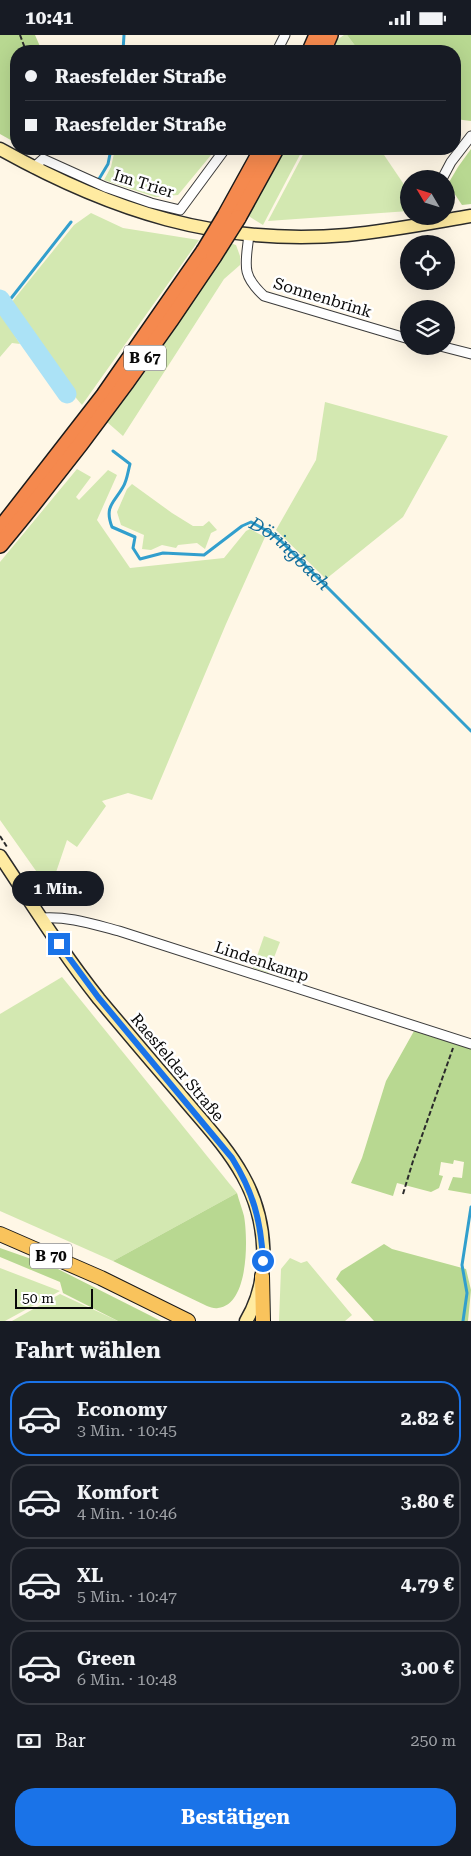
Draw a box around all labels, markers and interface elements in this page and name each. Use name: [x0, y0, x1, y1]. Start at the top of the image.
text: 10:41: [25, 6, 74, 29]
text: Raesfelder Straße: [55, 65, 227, 88]
text: Raesfelder Straße: [55, 113, 227, 136]
street label: Im Trier: [111, 165, 177, 202]
north arrow: [400, 170, 455, 225]
map controls: [400, 170, 455, 355]
button: locate: [400, 235, 455, 290]
street label: Sonnenbrink: [271, 274, 374, 321]
button: layers: [400, 300, 455, 355]
road number: B 67: [124, 345, 166, 371]
water label: Döringbach: [245, 512, 335, 594]
callout: 1 Min.: [13, 871, 105, 907]
text: 1 Min.: [33, 879, 83, 898]
route end: [48, 933, 70, 955]
street label: Lindenkamp: [212, 937, 311, 986]
street label: Raesfelder Straße: [127, 1010, 228, 1125]
road number: B 70: [30, 1243, 72, 1269]
route start: [252, 1250, 274, 1272]
scale bar: [15, 1286, 92, 1309]
text: 50 m: [22, 1290, 54, 1306]
text: Fahrt wählen: [15, 1338, 161, 1363]
icon: car: [17, 1396, 62, 1441]
text: Economy: [77, 1398, 167, 1421]
text: 2.82 €: [401, 1407, 454, 1430]
text: 3 Min. · 10:45: [77, 1421, 177, 1440]
icon: car: [17, 1479, 62, 1524]
text: Komfort: [77, 1481, 159, 1504]
text: 3.80 €: [401, 1490, 454, 1513]
text: 4 Min. · 10:46: [77, 1504, 177, 1523]
icon: car: [17, 1562, 62, 1607]
text: XL: [77, 1564, 103, 1587]
text: 4.79 €: [401, 1573, 454, 1596]
text: 5 Min. · 10:47: [77, 1587, 177, 1606]
icon: car: [17, 1645, 62, 1690]
text: Green: [77, 1647, 135, 1670]
text: 3.00 €: [401, 1656, 454, 1679]
text: 6 Min. · 10:48: [77, 1670, 177, 1689]
icon: cash: [15, 1727, 43, 1755]
text: Bar: [55, 1729, 86, 1752]
text: 250 m: [410, 1731, 456, 1750]
button: Bestätigen: [15, 1788, 456, 1846]

